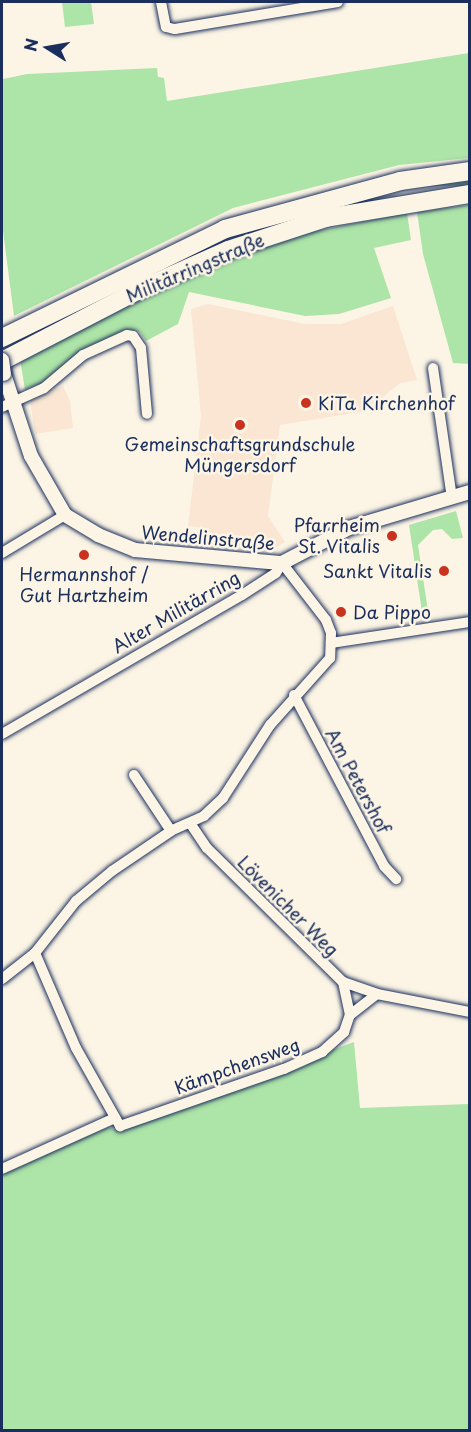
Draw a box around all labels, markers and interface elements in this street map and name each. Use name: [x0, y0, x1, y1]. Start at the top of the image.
north arrow: [18, 18, 78, 78]
text: N: [17, 36, 43, 53]
street label: Militärringstraße: [123, 229, 267, 307]
place label: KiTa Kirchenhof: [318, 392, 455, 414]
marker: KiTa Kirchenhof: [299, 396, 313, 410]
marker: Gemeinschaftsgrundschule Müngersdorf: [233, 418, 247, 432]
place label: Gemeinschaftsgrundschule Müngersdorf: [125, 434, 355, 476]
place label: Pfarrheim St. Vitalis: [293, 515, 380, 558]
street label: Wendelinstraße: [140, 521, 276, 555]
marker: Pfarrheim St. Vitalis: [385, 529, 399, 543]
marker: Hermannshof / Gut Hartzheim: [77, 548, 91, 562]
place label: Sankt Vitalis: [321, 560, 432, 582]
place label: Hermannshof / Gut Hartzheim: [19, 564, 149, 606]
marker: Sankt Vitalis: [437, 564, 451, 578]
street label: Alter Militärring: [109, 567, 243, 657]
place label: Da Pippo: [353, 601, 431, 623]
marker: Da Pippo: [334, 605, 348, 619]
street label: Am Petershof: [321, 724, 395, 838]
street label: Lövenicher Weg: [233, 851, 343, 961]
street label: Kämpchensweg: [171, 1033, 303, 1099]

